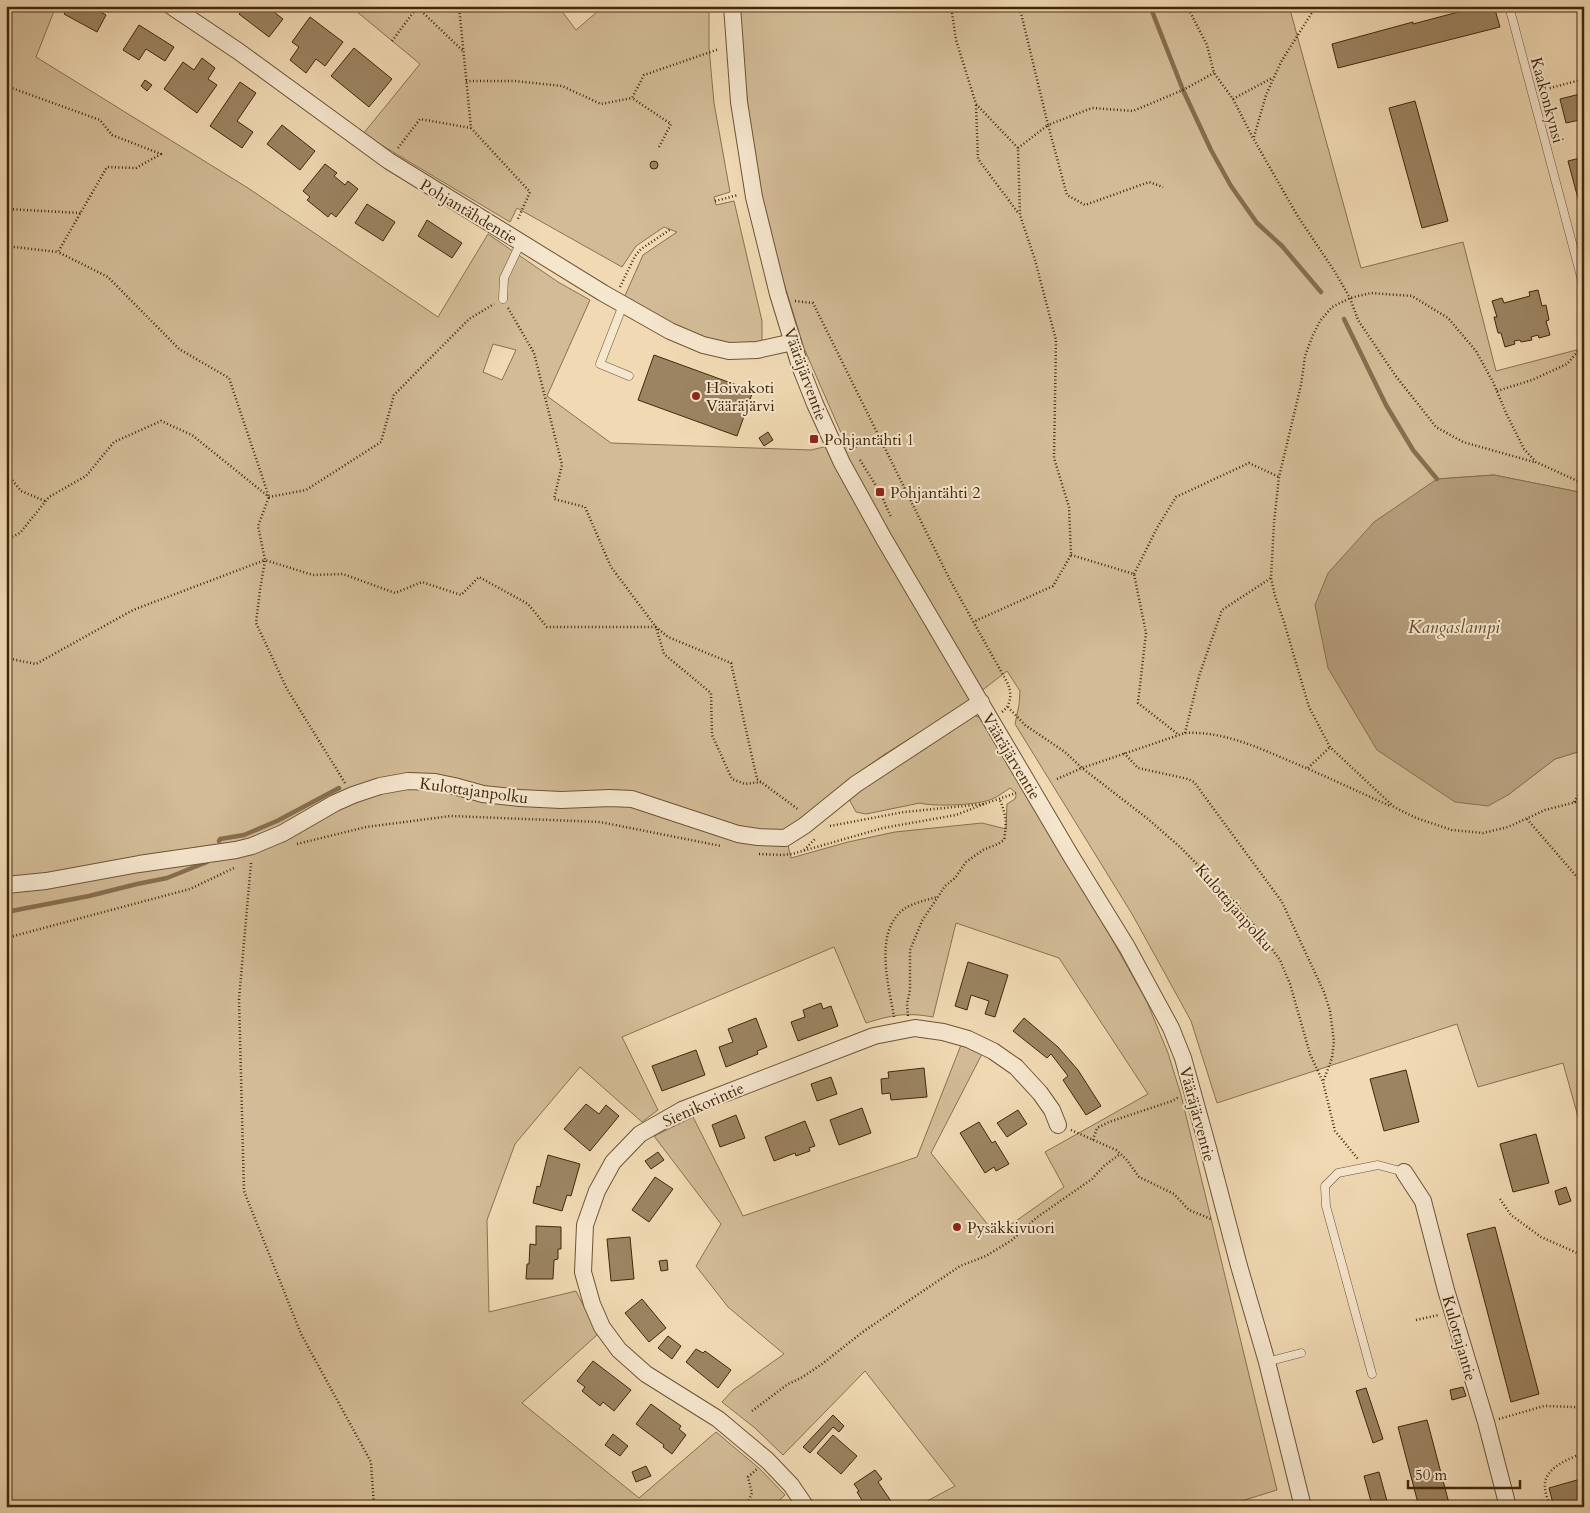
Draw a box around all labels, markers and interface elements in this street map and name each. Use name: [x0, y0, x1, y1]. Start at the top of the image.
street label: Kaakonkynsi: [1525, 55, 1569, 146]
street label: Pohjantähdentie: [416, 174, 521, 250]
street label: Vääräjärventie: [778, 325, 832, 424]
place label: Hoivakoti Vääräjärvi: [706, 377, 775, 417]
marker: Hoivakoti Vääräjärvi: [690, 390, 702, 402]
place label: Pohjantähti 1: [824, 429, 914, 451]
marker: Pohjantähti 1: [808, 433, 820, 445]
place label: Pohjantähti 2: [890, 482, 980, 504]
marker: Pohjantähti 2: [874, 486, 886, 498]
water label: Kangaslampi: [1408, 615, 1501, 640]
street label: Vääräjärventie: [977, 709, 1046, 804]
street label: Kulottajanpolku: [418, 772, 530, 810]
street label: Kulottajanpolku: [1190, 859, 1279, 956]
street label: Vääräjärventie: [1174, 1064, 1220, 1164]
street label: Sienikorintie: [659, 1077, 748, 1133]
place label: Pysäkkivuori: [967, 1217, 1055, 1239]
marker: Pysäkkivuori: [951, 1221, 963, 1233]
street label: Kulottajantie: [1436, 1293, 1482, 1383]
scale bar: [1408, 1458, 1520, 1490]
text: 50 m: [1415, 1465, 1447, 1485]

